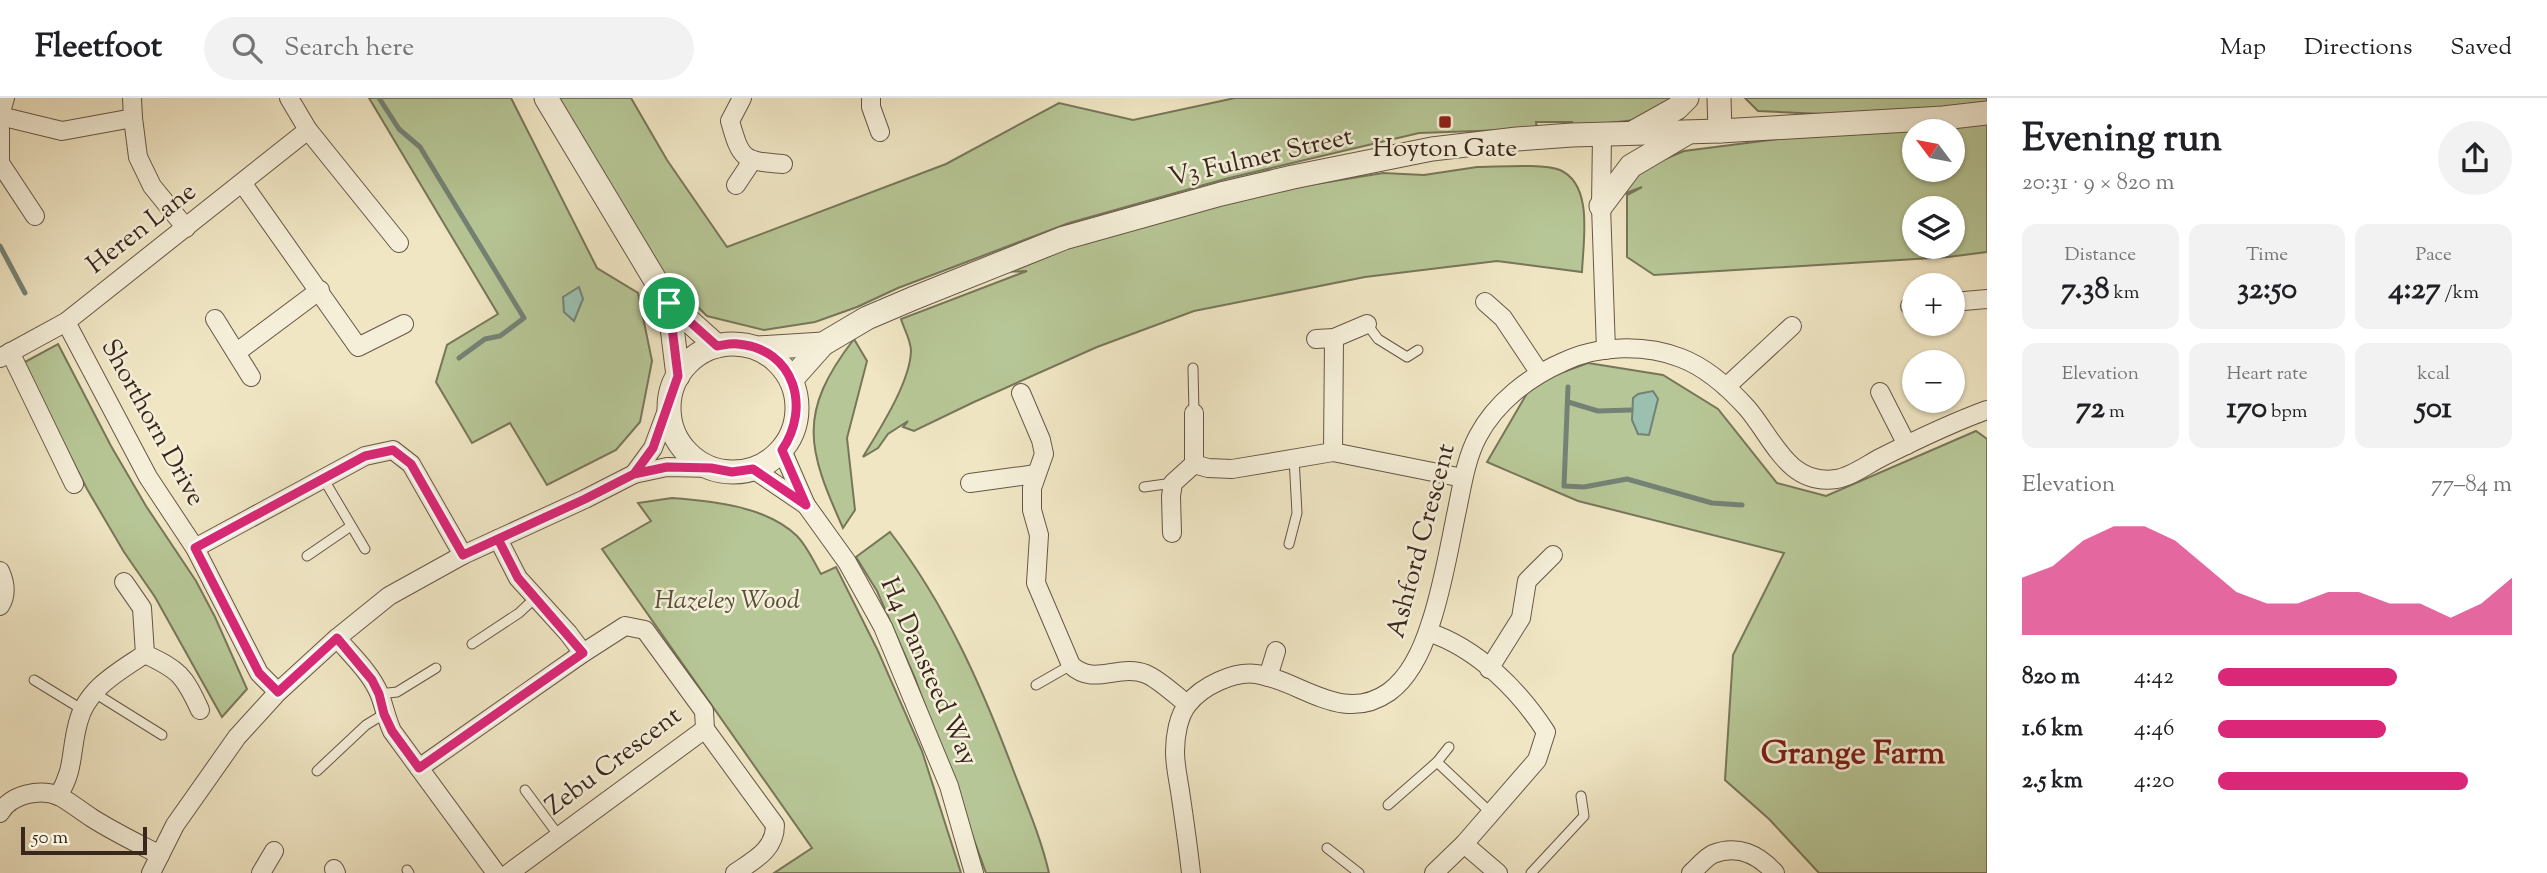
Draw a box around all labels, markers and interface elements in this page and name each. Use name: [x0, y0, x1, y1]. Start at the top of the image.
search box: [204, 17, 694, 80]
text: Fleetfoot: [35, 24, 162, 72]
icon: search: [228, 29, 266, 67]
text: Search here: [284, 30, 414, 67]
text: Map: [2220, 31, 2266, 65]
text: Directions: [2304, 31, 2412, 65]
text: Saved: [2450, 31, 2512, 65]
marker: Hoyton Gate: [1437, 114, 1453, 130]
text: Evening run: [2022, 114, 2222, 168]
street label: V3 Fulmer Street: [1165, 119, 1357, 197]
north arrow: [1902, 119, 1965, 182]
map controls: [1902, 119, 1965, 413]
button: share: [2438, 121, 2512, 195]
place label: Hoyton Gate: [1372, 131, 1518, 168]
text: 20:31 · 9 × 820 m: [2022, 167, 2175, 200]
street label: Heren Lane: [79, 174, 205, 284]
button: layers: [1902, 196, 1965, 259]
text: Distance: [2065, 242, 2136, 269]
text: Time: [2246, 242, 2288, 269]
text: Pace: [2415, 242, 2452, 269]
text: 7.38: [2061, 269, 2109, 312]
text: 32:50: [2237, 269, 2297, 312]
text: 4:27: [2388, 269, 2440, 312]
pin: [639, 273, 699, 333]
button: +: [1902, 273, 1965, 336]
text: km: [2109, 280, 2140, 307]
text: /km: [2440, 280, 2479, 307]
icon: arrive: [650, 284, 688, 322]
street label: Shorthorn Drive: [91, 333, 213, 513]
button: −: [1902, 350, 1965, 413]
text: Elevation: [2062, 361, 2139, 388]
text: Heart rate: [2226, 361, 2308, 388]
text: kcal: [2417, 361, 2450, 388]
text: 72: [2076, 388, 2105, 431]
text: 170: [2226, 388, 2267, 431]
text: 501: [2416, 388, 2452, 431]
text: m: [2105, 399, 2125, 426]
text: bpm: [2267, 399, 2308, 426]
street label: Ashford Crescent: [1378, 440, 1466, 642]
text: Elevation: [2022, 469, 2115, 502]
text: 77–84 m: [2431, 469, 2512, 502]
street label: H4 Dansteed Way: [870, 572, 986, 772]
park label: Hazeley Wood: [654, 583, 800, 620]
text: 820 m: [2022, 661, 2080, 694]
text: 4:42: [2134, 661, 2174, 694]
street label: Zebu Crescent: [538, 698, 690, 825]
text: 1.6 km: [2022, 713, 2083, 746]
text: 4:46: [2134, 713, 2174, 746]
district label: Grange Farm: [1761, 731, 1946, 779]
text: 2.5 km: [2022, 765, 2083, 798]
text: 4:20: [2134, 765, 2175, 798]
scale bar: [21, 824, 147, 856]
text: 50 m: [32, 825, 68, 852]

